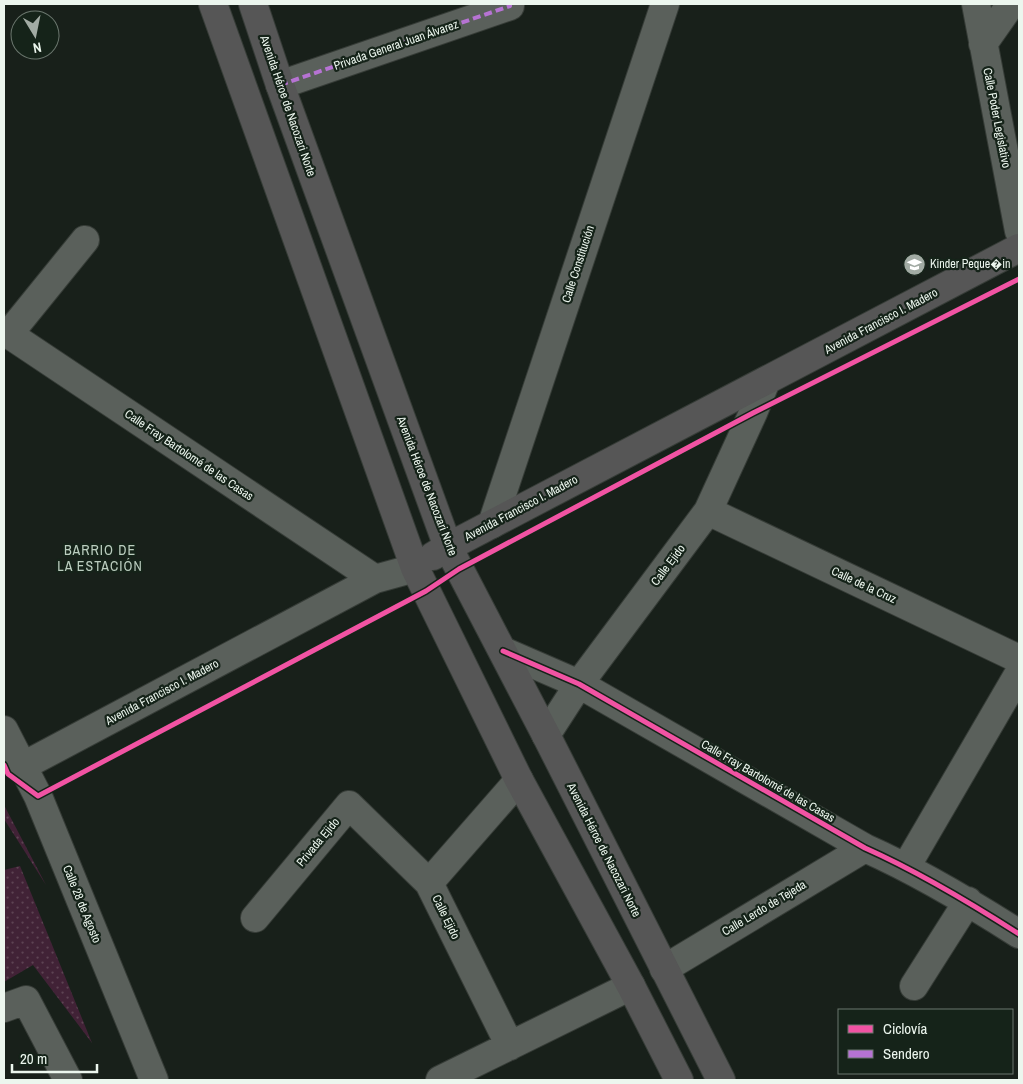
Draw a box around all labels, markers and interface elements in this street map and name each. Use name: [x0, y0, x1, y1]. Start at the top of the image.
north arrow: [10, 10, 60, 60]
street label: Privada General Juan Álvarez: [332, 16, 460, 74]
street label: Avenida Héroe de Nacozari Norte: [256, 32, 320, 179]
text: N: [32, 38, 43, 57]
street label: Calle Poder Legislativo: [979, 67, 1015, 169]
street label: Calle Constitución: [558, 223, 598, 305]
school or university icon: Kinder Peque�in: [902, 252, 926, 276]
place label: Kinder Peque�in: [930, 256, 1010, 272]
street label: Avenida Francisco I. Madero: [821, 284, 940, 358]
street label: Calle Fray Bartolomé de las Casas: [122, 406, 257, 504]
street label: Avenida Héroe de Nacozari Norte: [393, 413, 461, 558]
street label: Avenida Francisco I. Madero: [461, 471, 580, 545]
district label: BARRIO DE LA ESTACIÓN: [57, 541, 143, 575]
street label: Calle Ejido: [647, 541, 689, 589]
street label: Calle de la Cruz: [829, 563, 899, 607]
street label: Avenida Francisco I. Madero: [102, 655, 221, 729]
street label: Calle Fray Bartolomé de las Casas: [698, 736, 838, 826]
street label: Avenida Héroe de Nacozari Norte: [563, 780, 645, 920]
street label: Privada Ejido: [293, 814, 343, 870]
street label: Calle 28 de Agosto: [59, 863, 105, 945]
street label: Calle Lerdo de Tejeda: [719, 876, 810, 939]
street label: Calle Ejido: [428, 892, 464, 942]
legend: [838, 1009, 1013, 1074]
text: Ciclovía: [883, 1018, 928, 1039]
scale bar: [12, 1042, 98, 1074]
text: Sendero: [883, 1043, 930, 1064]
text: 20 m: [20, 1048, 47, 1069]

